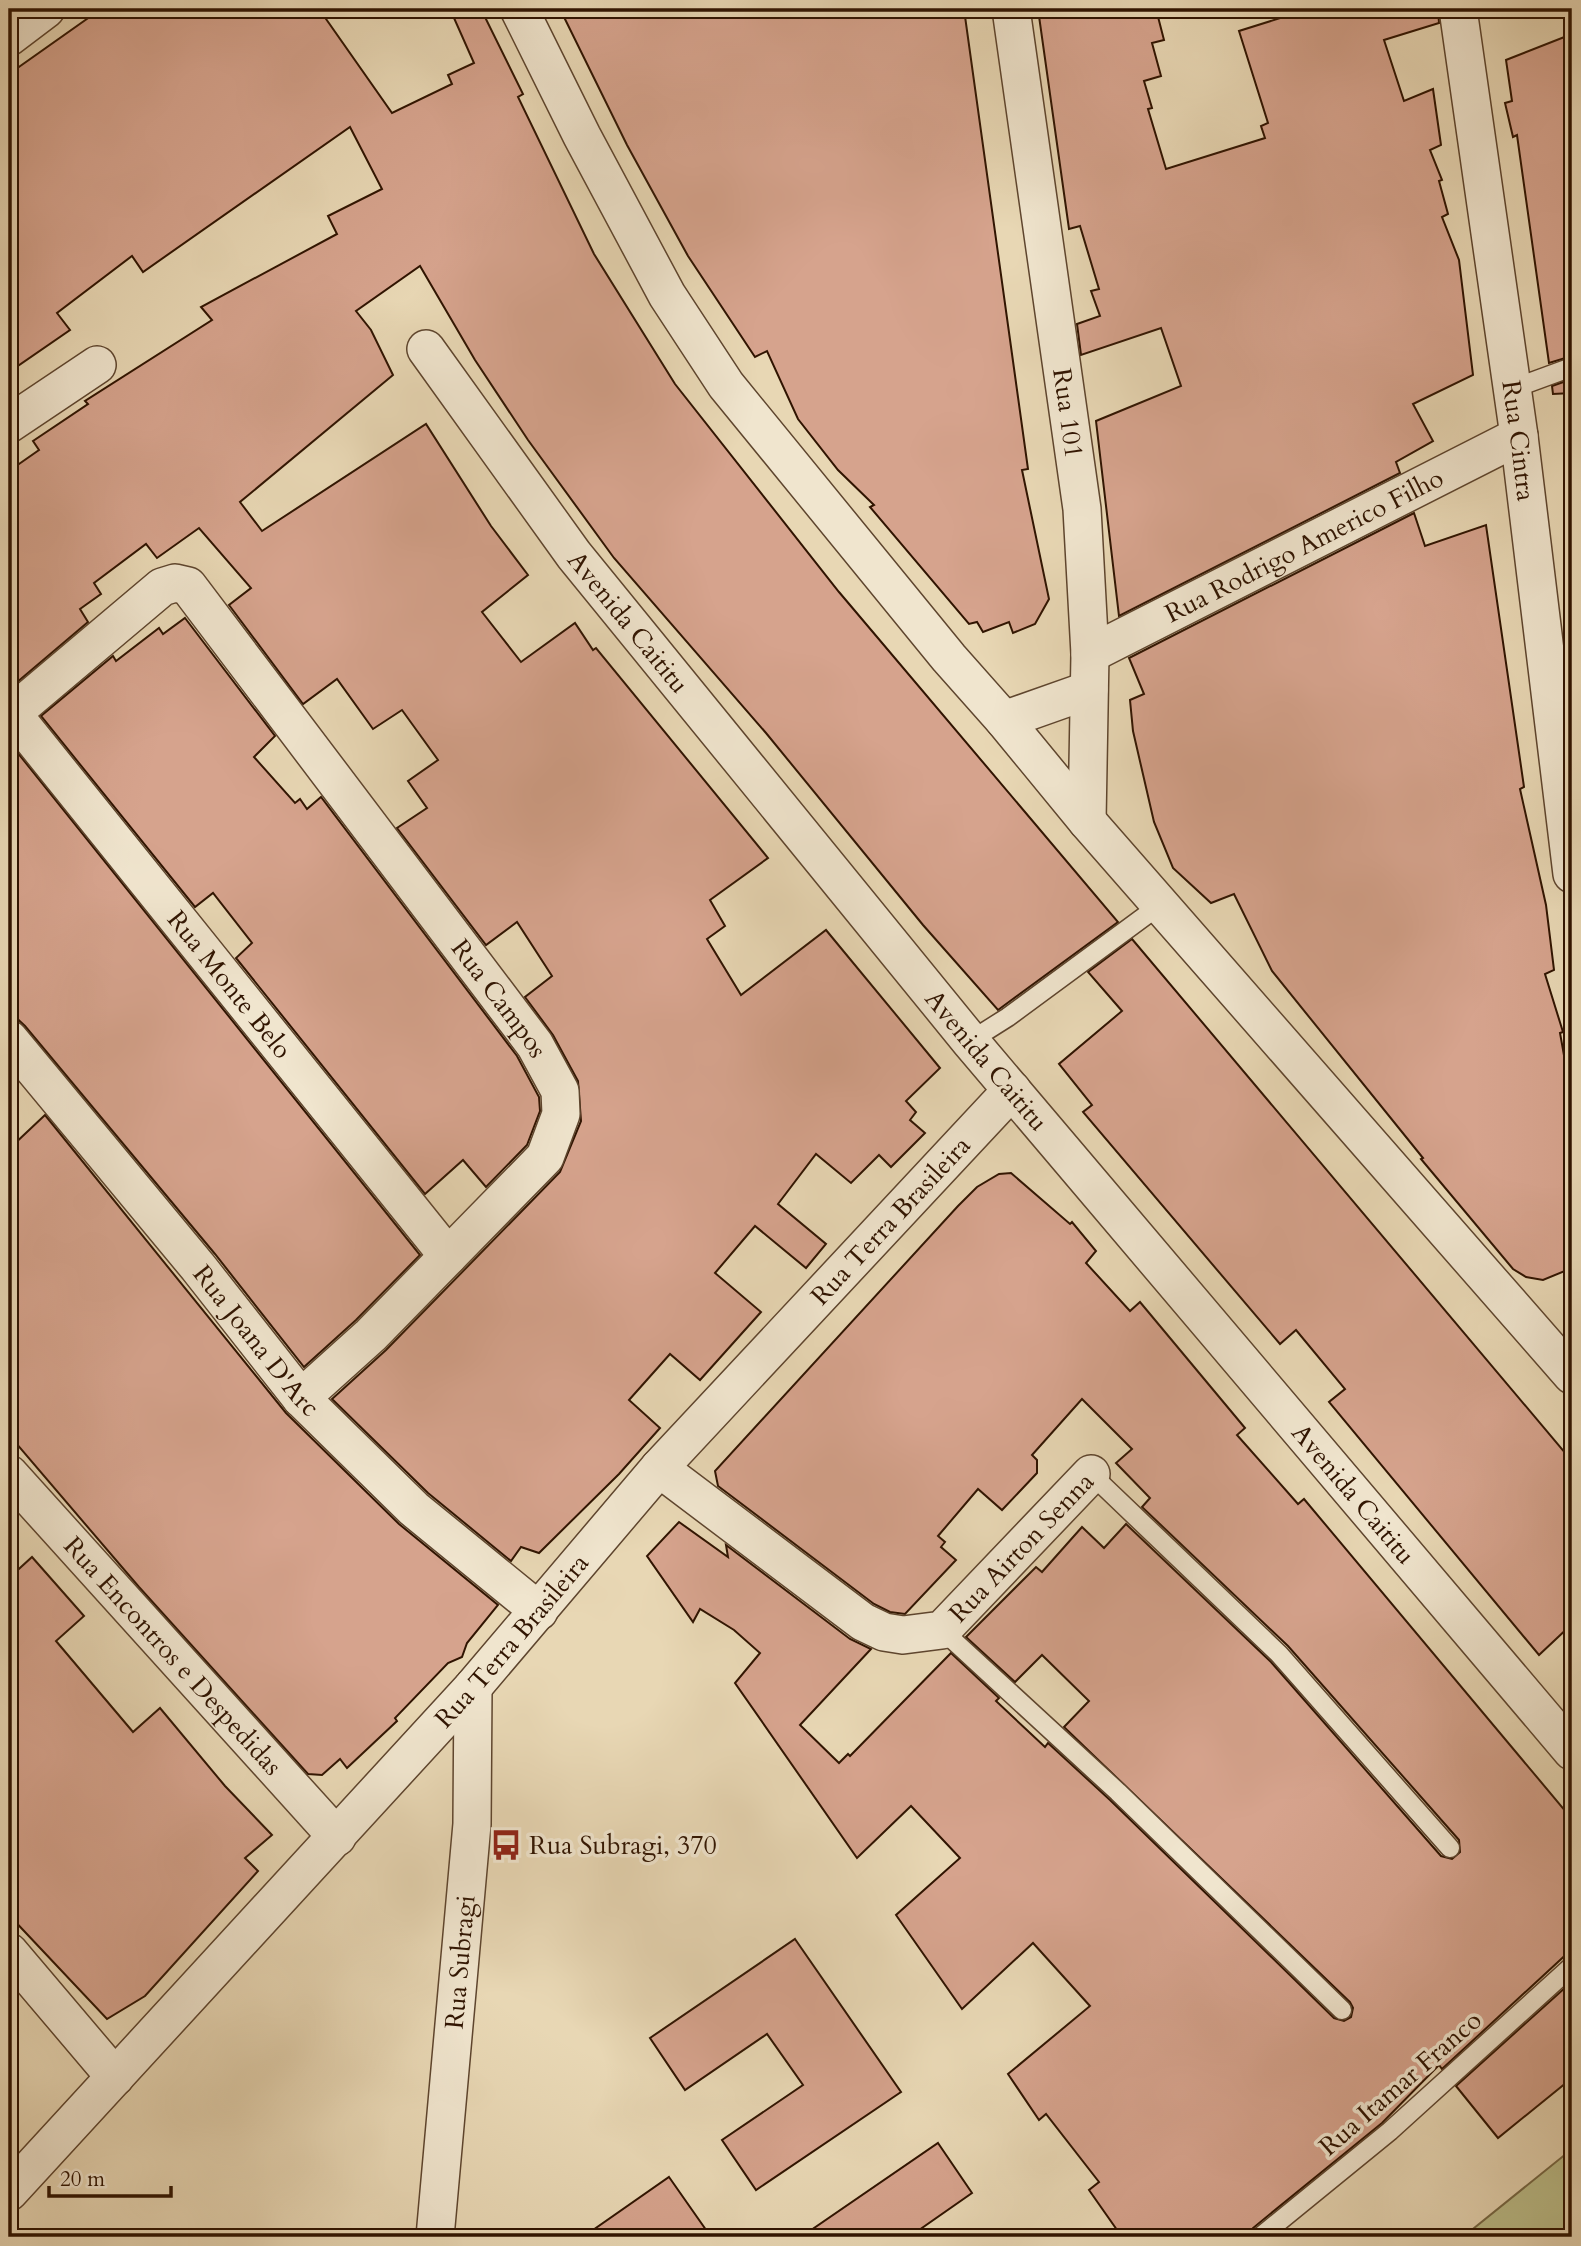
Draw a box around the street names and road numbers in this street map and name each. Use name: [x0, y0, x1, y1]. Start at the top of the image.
street label: Rua 101: [1044, 366, 1092, 460]
street label: Rua Cintra: [1493, 378, 1544, 503]
street label: Rua Rodrigo Americo Filho: [1159, 460, 1449, 631]
street label: Avenida Caititu: [560, 544, 697, 701]
street label: Rua Monte Belo: [159, 903, 300, 1066]
street label: Rua Campos: [443, 932, 556, 1064]
street label: Avenida Caititu: [917, 982, 1056, 1138]
street label: Rua Terra Brasileira: [803, 1129, 978, 1313]
street label: Rua Joana D'Arc: [185, 1258, 327, 1424]
street label: Avenida Caititu: [1284, 1416, 1423, 1572]
street label: Rua Airton Senna: [941, 1465, 1102, 1630]
street label: Rua Encontros e Despedidas: [56, 1529, 290, 1783]
street label: Rua Terra Brasileira: [427, 1546, 597, 1736]
street label: Rua Subragi: [437, 1894, 484, 2031]
street label: Rua Itamar Franco: [1312, 2003, 1489, 2164]

